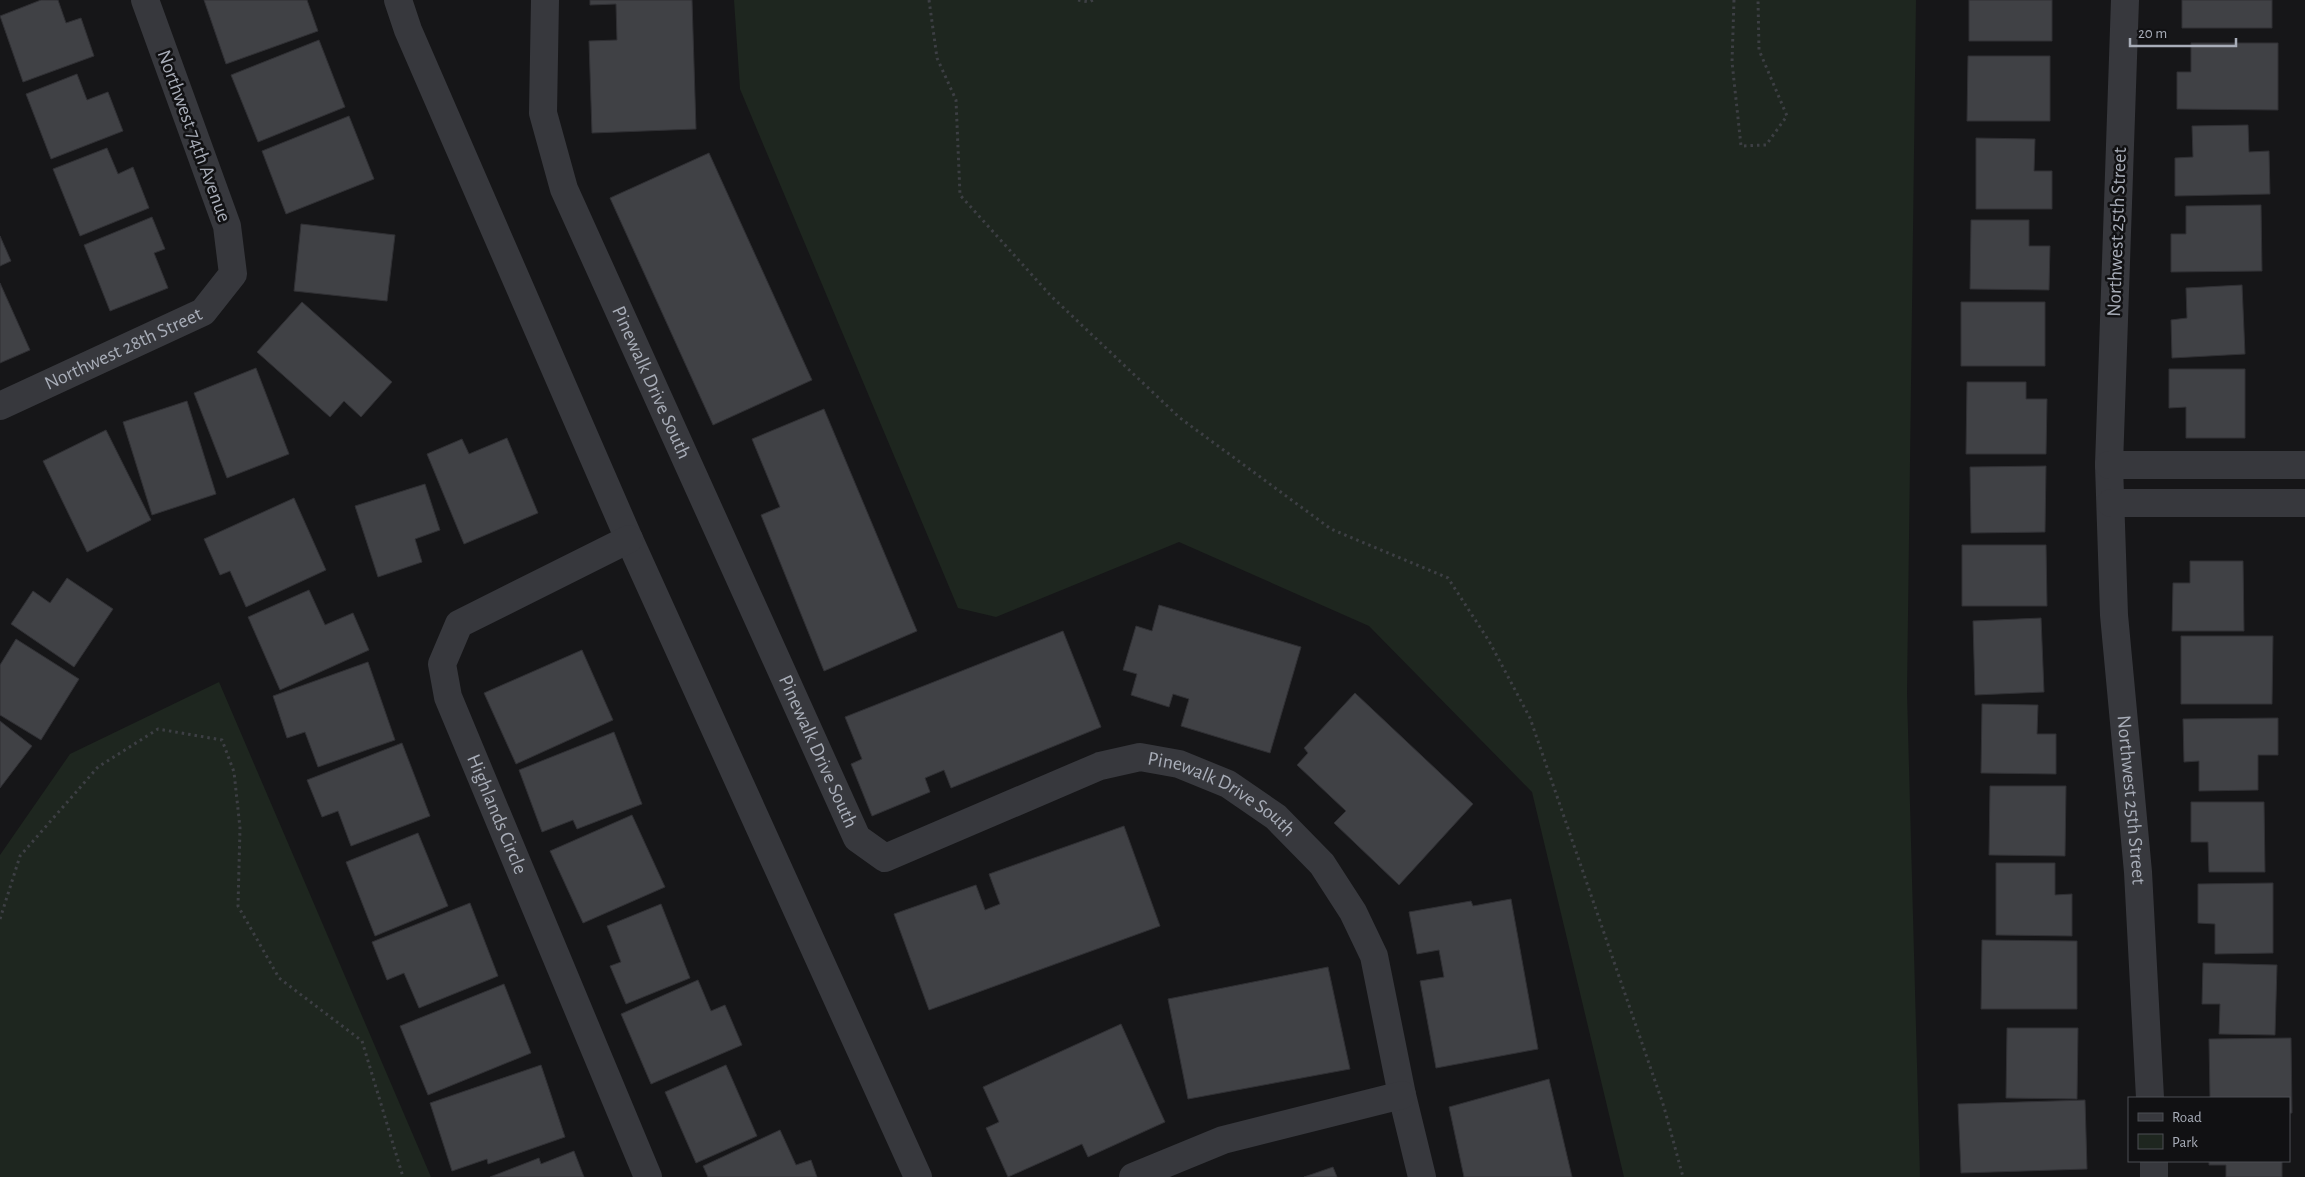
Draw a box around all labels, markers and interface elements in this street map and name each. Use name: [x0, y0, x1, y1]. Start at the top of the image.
scale bar: [2130, 15, 2236, 47]
text: 20 m: [2138, 26, 2167, 41]
street label: Northwest 74th Avenue: [154, 47, 234, 225]
street label: Northwest 25th Street: [2104, 146, 2130, 317]
street label: Pinewalk Drive South: [608, 303, 694, 462]
street label: Northwest 28th Street: [42, 304, 206, 394]
street label: Pinewalk Drive South: [775, 672, 861, 831]
street label: Northwest 25th Street: [2113, 714, 2149, 886]
street label: Pinewalk Drive South: [1146, 749, 1299, 840]
street label: Highlands Circle: [463, 751, 531, 877]
legend: [2128, 1097, 2290, 1162]
text: Road: [2172, 1110, 2202, 1125]
text: Park: [2172, 1135, 2198, 1150]

